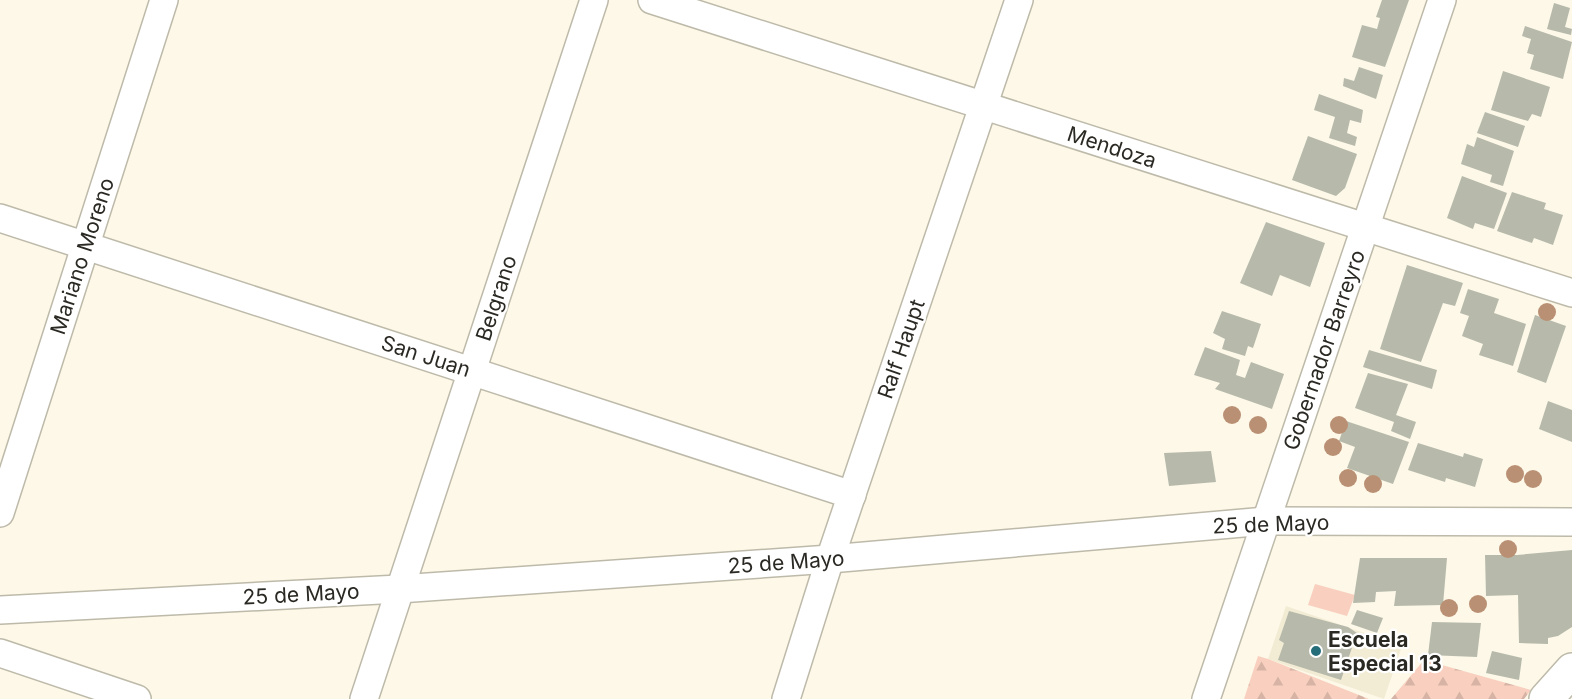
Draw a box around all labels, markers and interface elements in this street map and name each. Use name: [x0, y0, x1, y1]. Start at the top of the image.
street label: Mendoza: [1064, 121, 1160, 173]
street label: Mariano Moreno: [45, 175, 119, 337]
street label: Gobernador Barreyro: [1278, 247, 1370, 453]
street label: Belgrano: [470, 252, 522, 344]
street label: Ralf Haupt: [872, 296, 930, 402]
street label: San Juan: [378, 330, 474, 382]
street label: 25 de Mayo: [1212, 509, 1330, 539]
street label: 25 de Mayo: [727, 545, 845, 579]
street label: 25 de Mayo: [242, 578, 360, 610]
place label: Escuela Especial 13: [1328, 627, 1442, 676]
marker: Escuela Especial 13: [1309, 644, 1323, 658]

